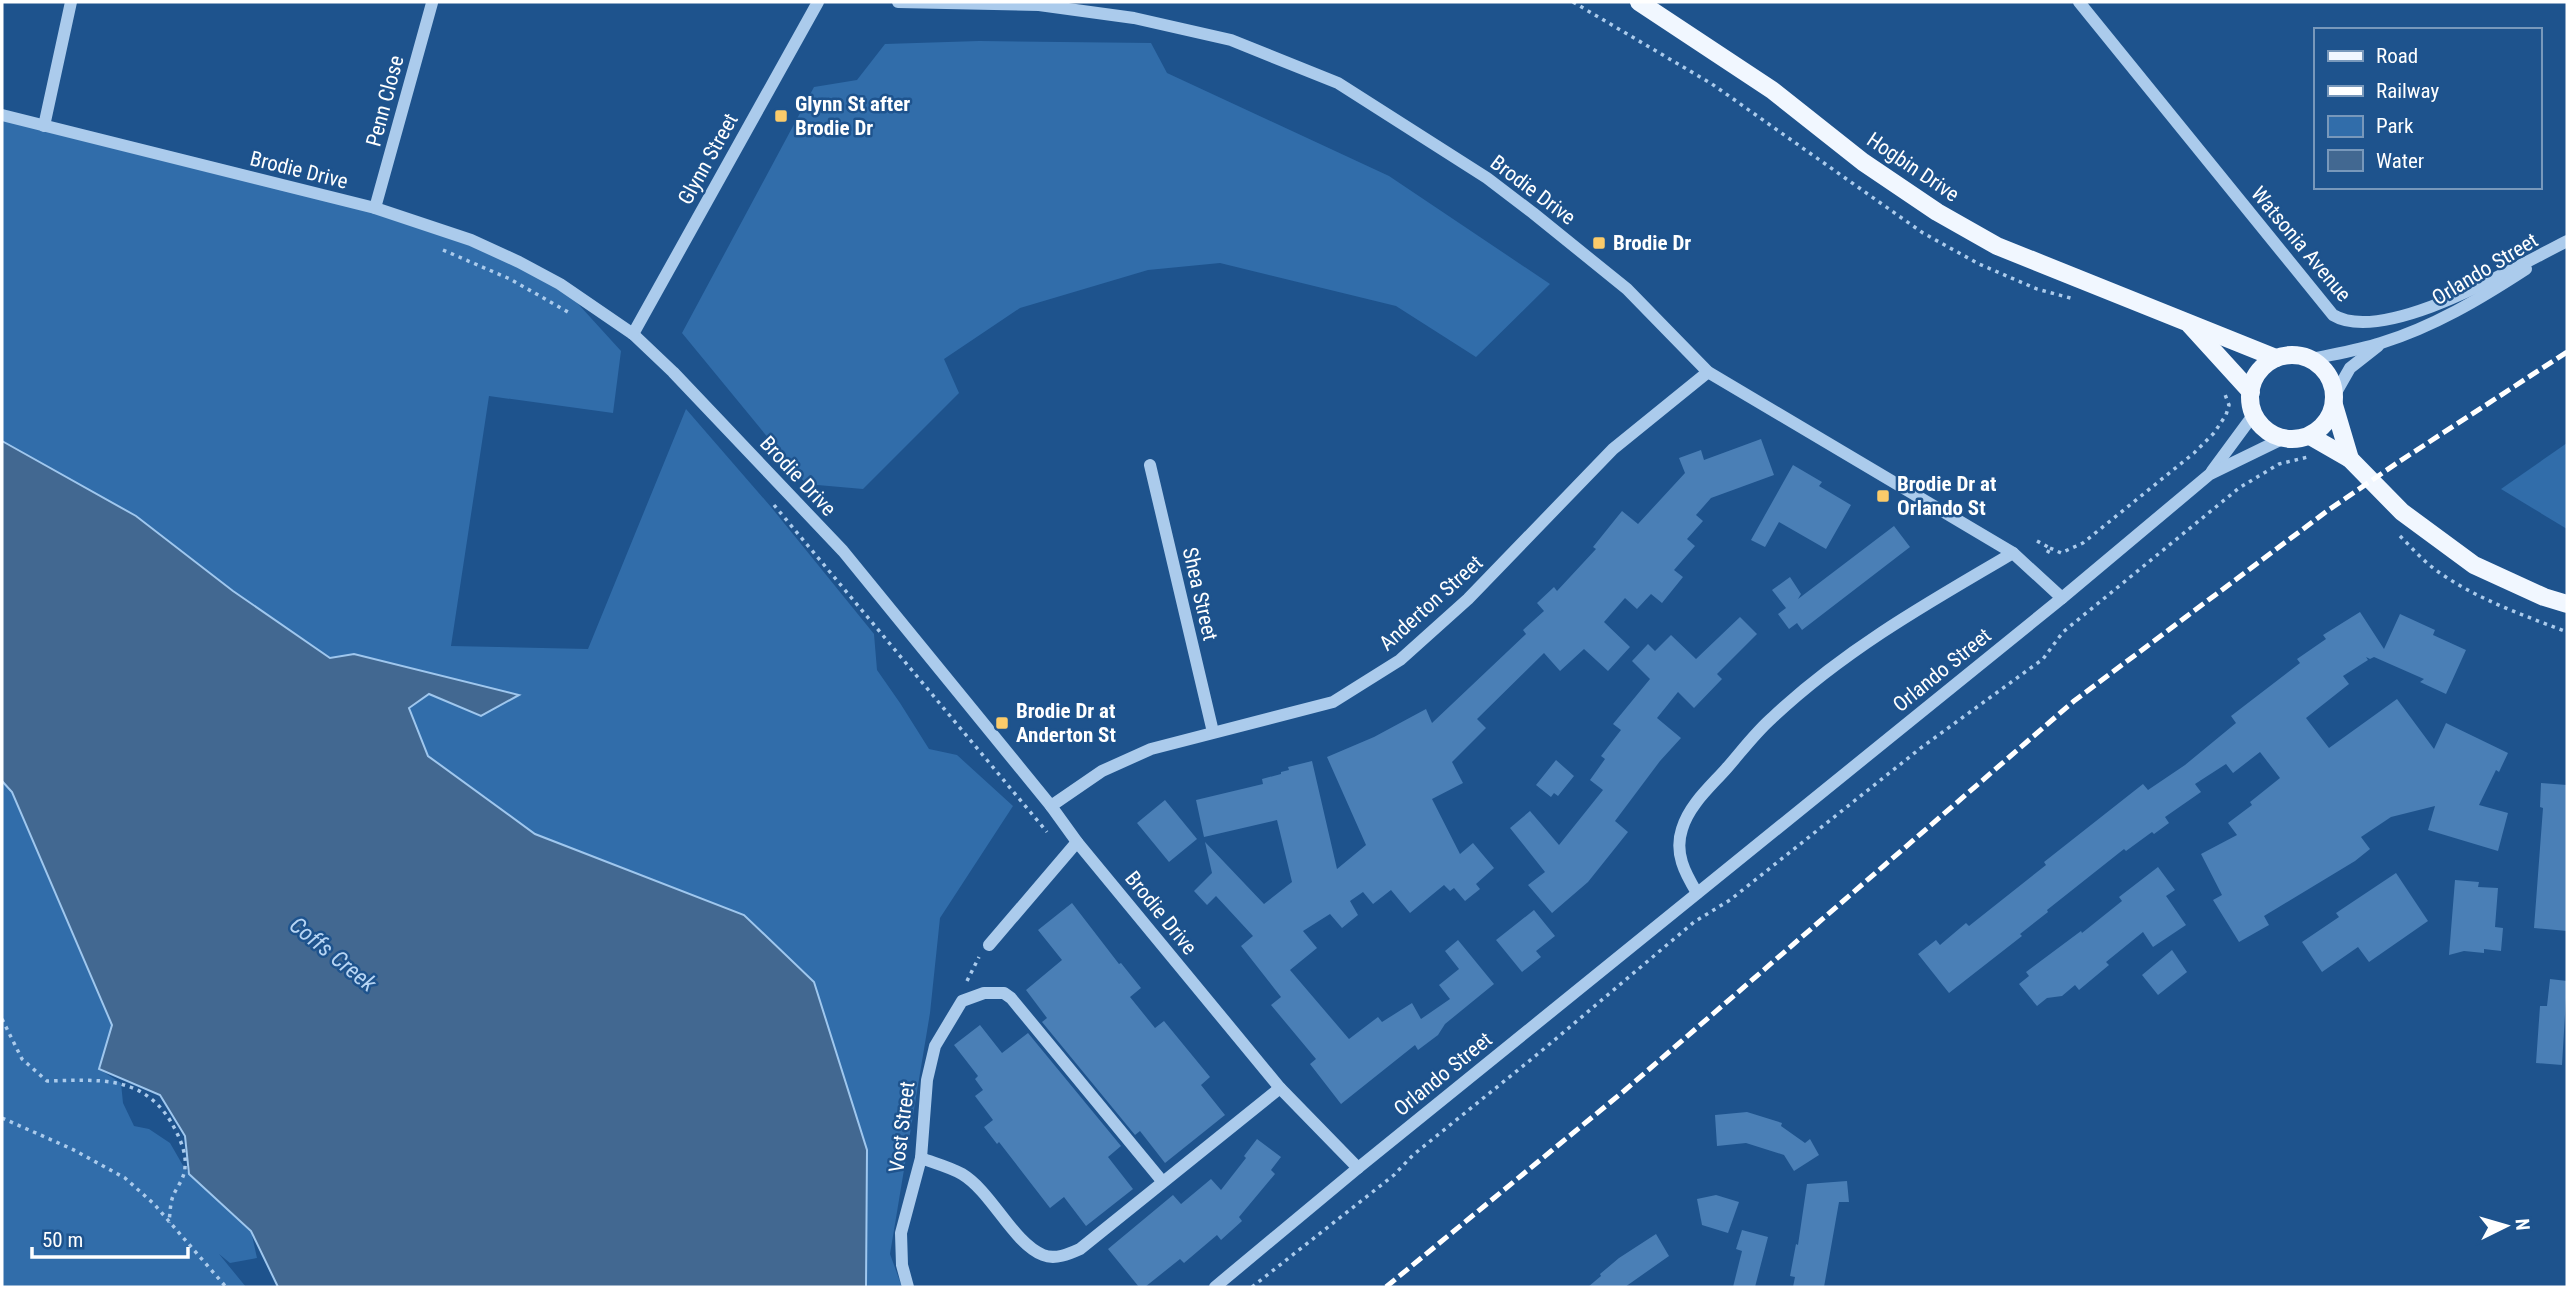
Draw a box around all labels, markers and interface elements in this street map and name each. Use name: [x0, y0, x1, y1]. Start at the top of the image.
legend: [2314, 28, 2541, 189]
text: Road: [2376, 44, 2418, 68]
street label: Penn Close: [361, 53, 409, 149]
text: Railway: [2376, 79, 2439, 103]
place label: Glynn St after Brodie Dr: [795, 92, 910, 140]
marker: Glynn St after Brodie Dr: [773, 108, 789, 124]
street label: Glynn Street: [673, 109, 743, 209]
text: Park: [2376, 114, 2414, 138]
street label: Hogbin Drive: [1862, 127, 1964, 207]
street label: Brodie Drive: [248, 146, 351, 194]
text: Water: [2376, 149, 2424, 173]
street label: Brodie Drive: [1486, 150, 1580, 230]
street label: Watsonia Avenue: [2246, 182, 2356, 306]
street label: Orlando Street: [2428, 228, 2542, 310]
place label: Brodie Dr: [1613, 231, 1691, 255]
marker: Brodie Dr: [1591, 235, 1607, 251]
street label: Brodie Drive: [755, 431, 841, 521]
place label: Brodie Dr at Orlando St: [1897, 472, 1996, 520]
marker: Brodie Dr at Orlando St: [1875, 488, 1891, 504]
street label: Shea Street: [1178, 545, 1222, 643]
street label: Anderton Street: [1375, 551, 1487, 655]
street label: Orlando Street: [1888, 623, 1996, 717]
place label: Brodie Dr at Anderton St: [1016, 699, 1116, 747]
marker: Brodie Dr at Anderton St: [994, 715, 1010, 731]
street label: Brodie Drive: [1120, 867, 1202, 960]
water label: Coffs Creek: [284, 911, 382, 998]
street label: Orlando Street: [1389, 1027, 1497, 1121]
street label: Vost Street: [885, 1080, 919, 1174]
north arrow: [2471, 1191, 2541, 1261]
scale bar: [32, 1216, 187, 1260]
text: N: [2510, 1218, 2534, 1231]
text: 50 m: [42, 1228, 83, 1252]

